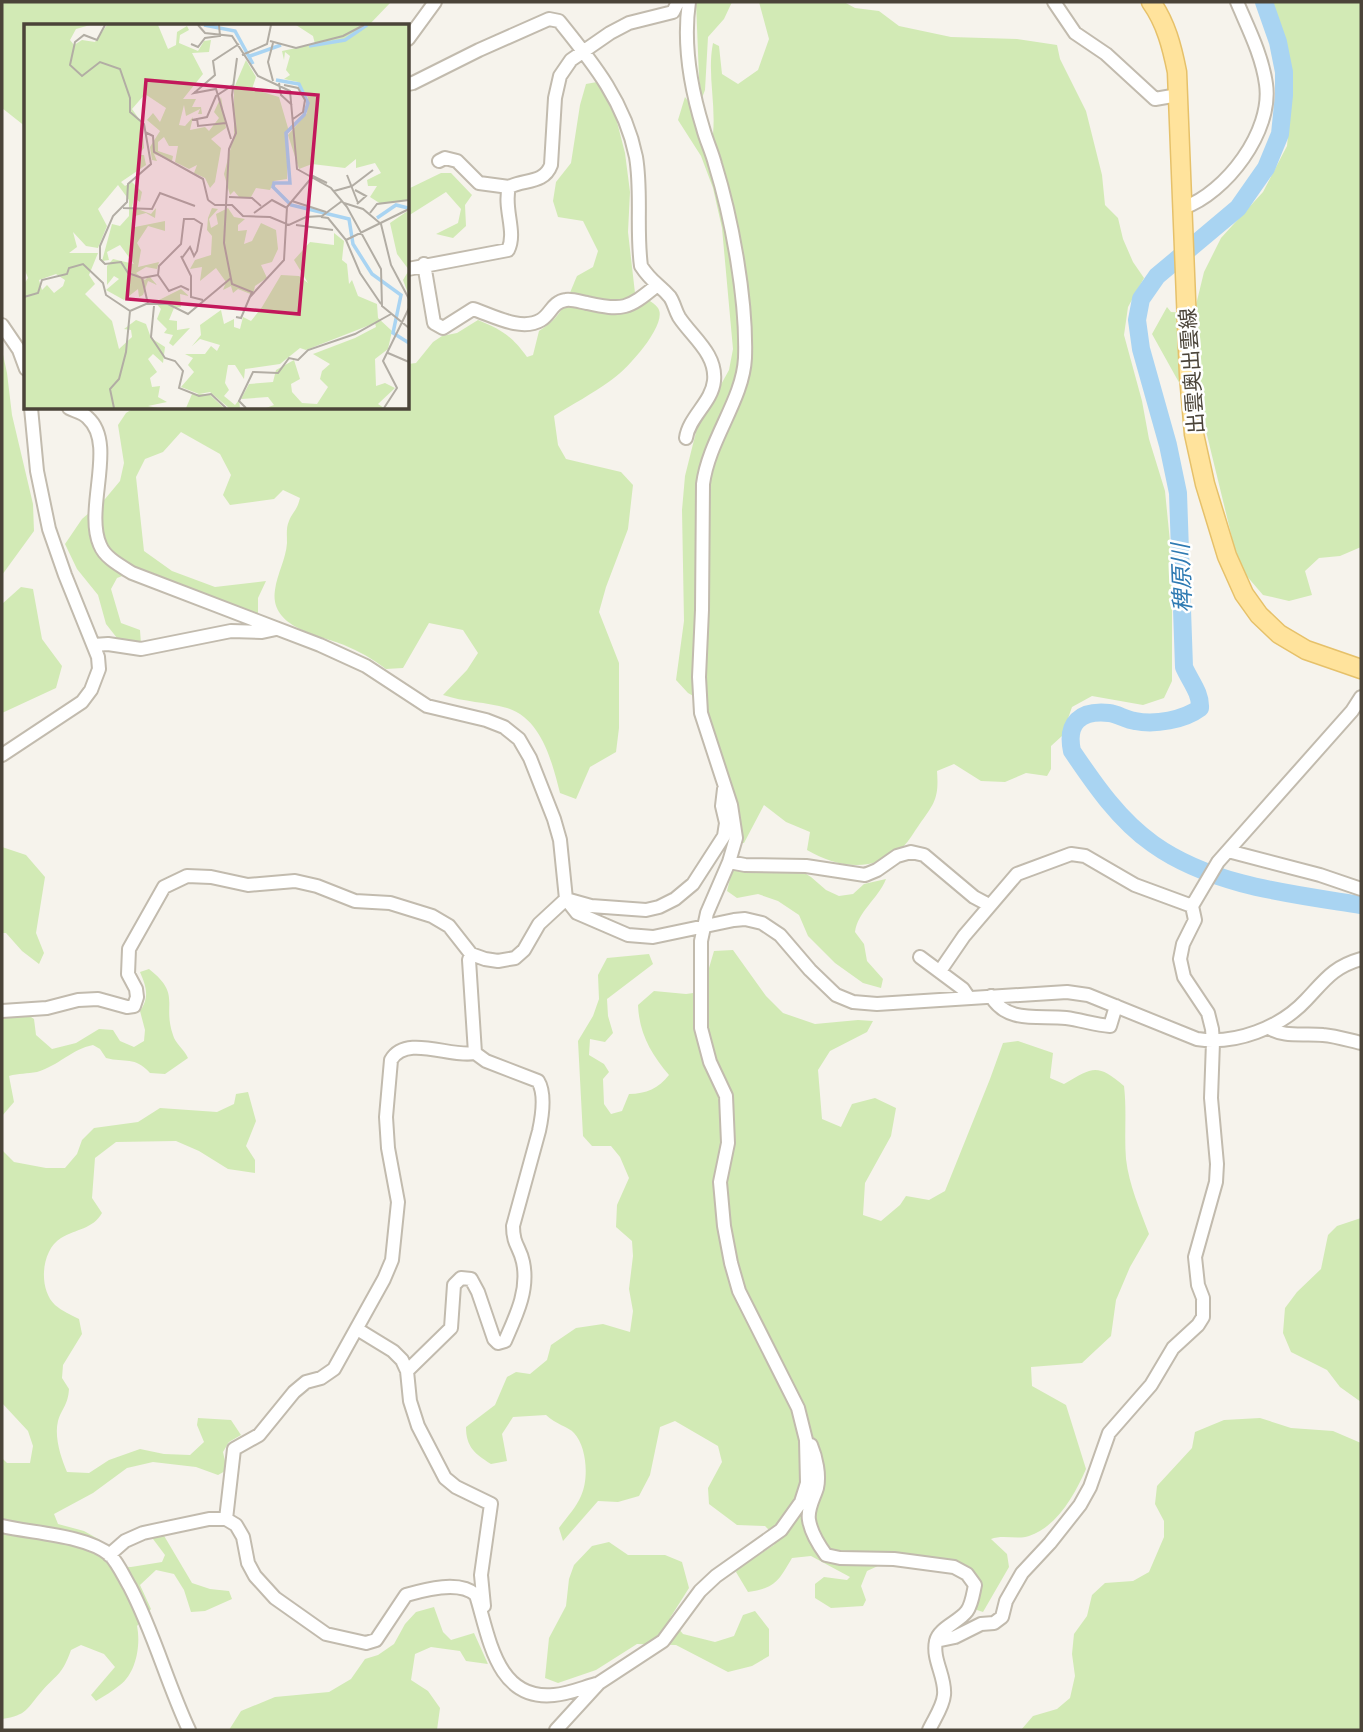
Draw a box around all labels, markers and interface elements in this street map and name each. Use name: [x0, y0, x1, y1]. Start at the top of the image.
inset map: [24, 24, 410, 410]
street label: 出雲奥出雲線: [1174, 307, 1208, 435]
water label: 稗原川: [1165, 540, 1197, 613]

